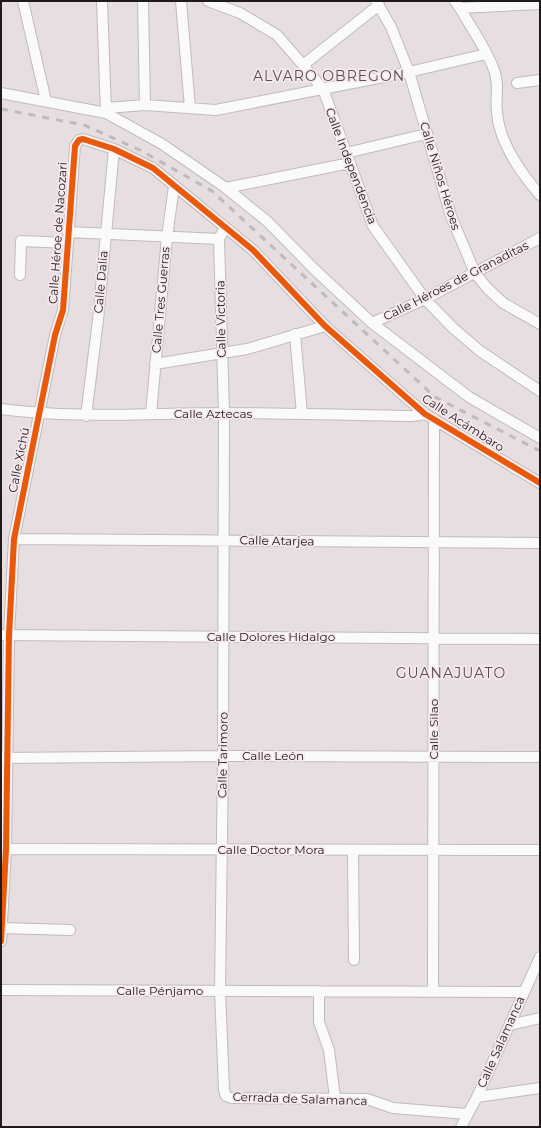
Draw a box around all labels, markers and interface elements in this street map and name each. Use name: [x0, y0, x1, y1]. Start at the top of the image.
district label: ALVARO OBREGON: [253, 67, 405, 85]
street label: Calle Independencia: [322, 106, 381, 226]
street label: Calle Niños Héroes: [417, 120, 464, 232]
street label: Calle Héroe de Nacozari: [45, 161, 70, 305]
street label: Calle Héroes de Granaditas: [381, 237, 531, 324]
street label: Calle Tres Guerras: [148, 246, 173, 354]
street label: Calle Dalia: [90, 250, 111, 314]
street label: Calle Victoria: [212, 280, 229, 358]
street label: Calle Acámbaro: [419, 390, 507, 455]
street label: Calle Aztecas: [174, 406, 252, 421]
street label: Calle Xichú: [5, 426, 32, 494]
street label: Calle Atarjea: [239, 532, 315, 549]
street label: Calle Dolores Hidalgo: [207, 629, 335, 644]
district label: GUANAJUATO: [396, 664, 506, 682]
street label: Calle Silao: [426, 699, 441, 759]
street label: Calle Tarimoro: [214, 712, 231, 798]
street label: Calle León: [242, 748, 304, 763]
street label: Calle Doctor Mora: [217, 842, 325, 857]
street label: Calle Pénjamo: [117, 983, 203, 998]
street label: Calle Salamanca: [474, 994, 528, 1090]
street label: Cerrada de Salamanca: [232, 1089, 368, 1108]

